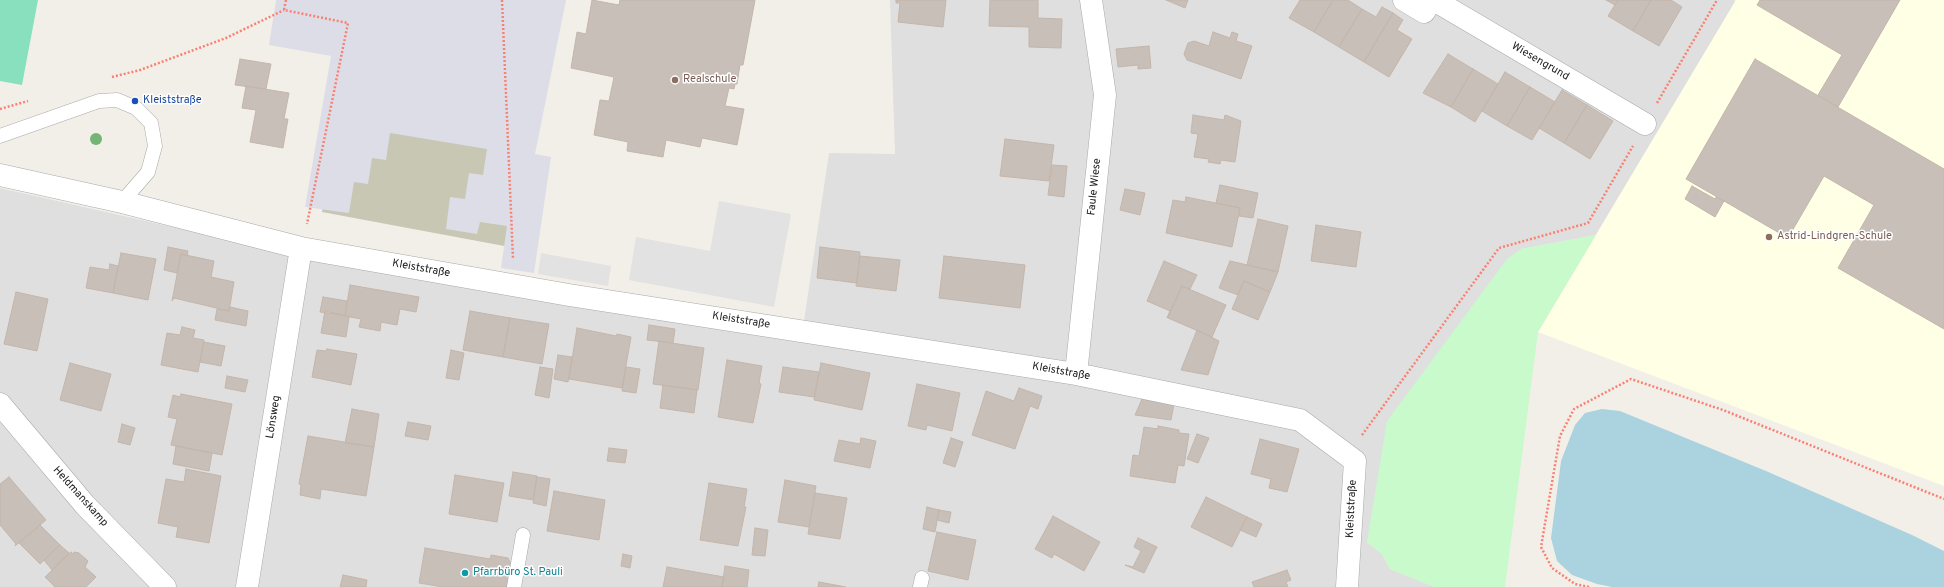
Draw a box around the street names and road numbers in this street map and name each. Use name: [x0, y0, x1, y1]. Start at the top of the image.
street label: Wiesengrund: [1509, 40, 1571, 84]
street label: Faule Wiese: [1085, 158, 1105, 216]
street label: Kleiststraße: [391, 257, 451, 281]
street label: Kleiststraße: [711, 310, 771, 332]
street label: Kleiststraße: [1031, 360, 1091, 384]
street label: Lönsweg: [264, 394, 284, 440]
street label: Heldmanskamp: [49, 464, 111, 530]
street label: Kleiststraße: [1344, 479, 1360, 539]

